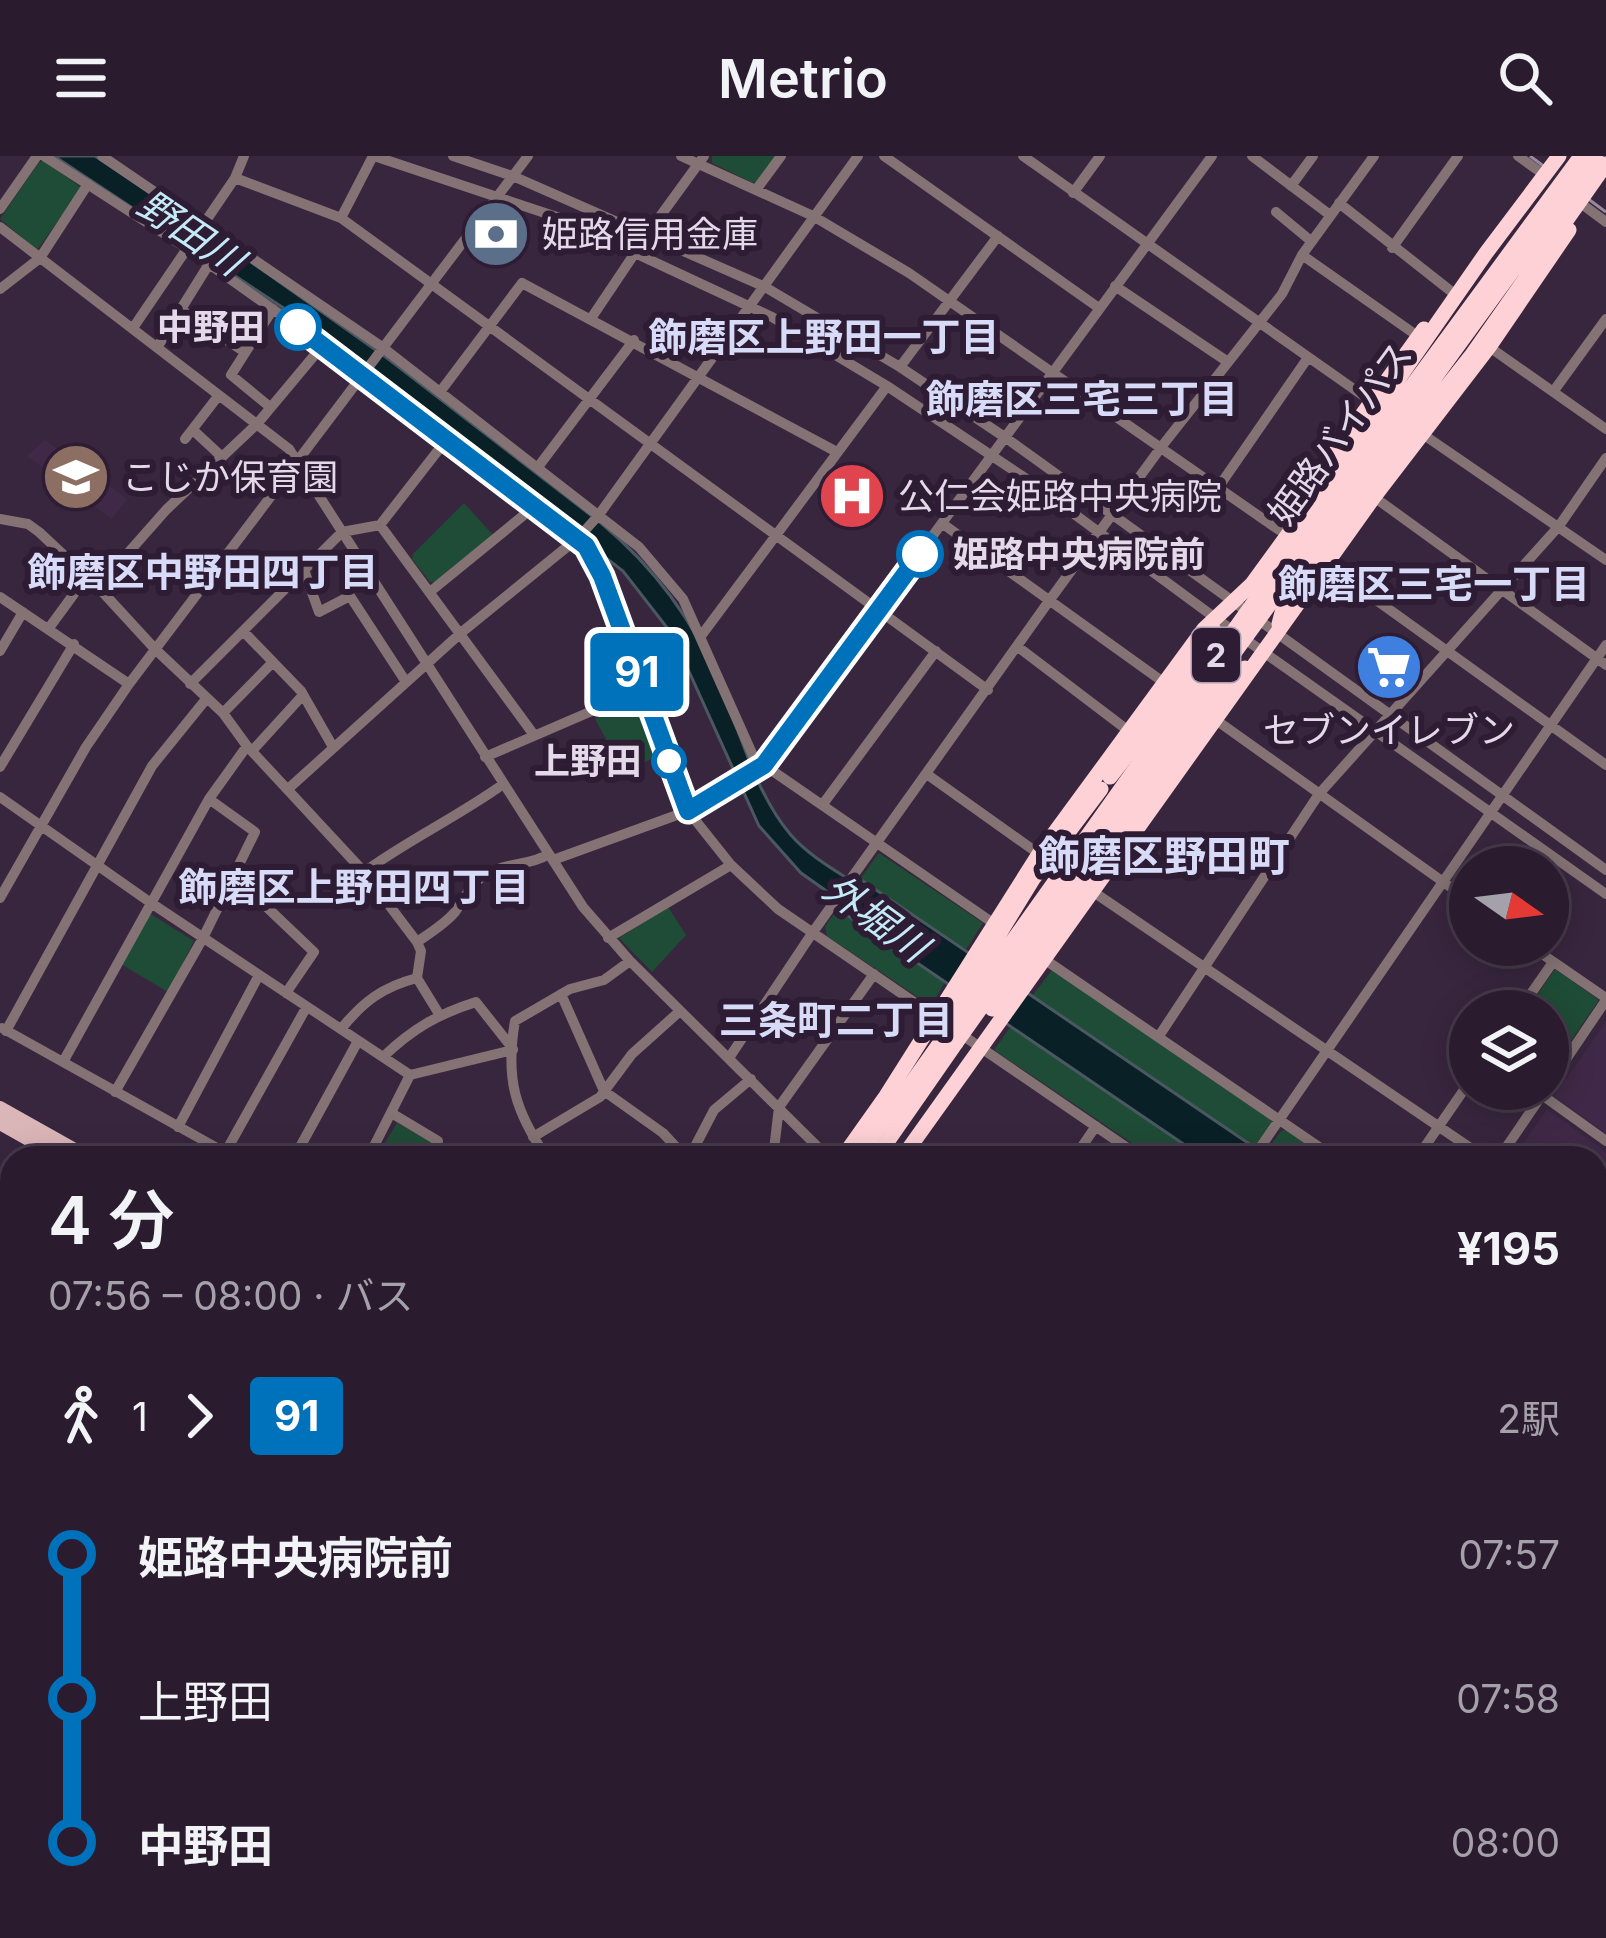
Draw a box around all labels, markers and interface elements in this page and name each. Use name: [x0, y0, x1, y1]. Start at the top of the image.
icon: menu: [48, 45, 114, 111]
icon: search: [1492, 45, 1558, 111]
text: Metrio: [718, 46, 888, 111]
water label: 野田川: [129, 180, 256, 286]
bank icon: 姫路信用金庫: [461, 199, 531, 269]
place label: 姫路信用金庫: [542, 212, 758, 256]
place label: 中野田: [157, 305, 265, 349]
marker: 中野田: [276, 305, 320, 349]
district label: 飾磨区上野田一丁目: [648, 313, 1000, 360]
street label: 姫路バイパス: [1259, 333, 1421, 533]
district label: 飾磨区三宅三丁目: [926, 375, 1238, 422]
school or university icon: こじか保育園: [41, 442, 111, 512]
place label: こじか保育園: [122, 455, 338, 499]
hospital icon: 公仁会姫路中央病院: [817, 461, 887, 531]
place label: 公仁会姫路中央病院: [898, 474, 1222, 518]
marker: 姫路中央病院前: [898, 532, 942, 576]
place label: 姫路中央病院前: [953, 532, 1205, 576]
district label: 飾磨区中野田四丁目: [27, 548, 379, 595]
district label: 飾磨区三宅一丁目: [1278, 560, 1590, 607]
road number: 2: [1192, 628, 1240, 682]
supermarket icon: セブンイレブン: [1354, 632, 1424, 702]
line badge: 91: [583, 633, 691, 711]
text: 91: [614, 646, 660, 697]
place label: セブンイレブン: [1263, 708, 1515, 752]
place label: 上野田: [534, 739, 642, 783]
marker: 上野田: [653, 745, 685, 777]
district label: 飾磨区野田町: [1038, 830, 1290, 881]
north arrow: [1449, 846, 1569, 966]
map controls: [1449, 846, 1569, 1110]
district label: 飾磨区上野田四丁目: [178, 863, 530, 910]
water label: 外堀川: [815, 864, 940, 973]
button: layers: [1449, 990, 1569, 1110]
district label: 三条町二丁目: [719, 996, 953, 1043]
text: 4 分: [48, 1180, 175, 1260]
text: ¥195: [1457, 1221, 1560, 1276]
text: 07:56 – 08:00 · バス: [48, 1272, 414, 1319]
icon: walk: [48, 1383, 114, 1449]
icon: forward: [166, 1383, 232, 1449]
text: 91: [274, 1390, 319, 1441]
text: 1: [132, 1393, 148, 1440]
text: 2駅: [1497, 1395, 1560, 1442]
text: 姫路中央病院前: [138, 1530, 453, 1585]
text: 07:57: [1458, 1531, 1560, 1578]
text: 上野田: [138, 1674, 273, 1729]
text: 07:58: [1456, 1675, 1560, 1722]
text: 中野田: [138, 1818, 273, 1873]
text: 08:00: [1451, 1819, 1560, 1866]

